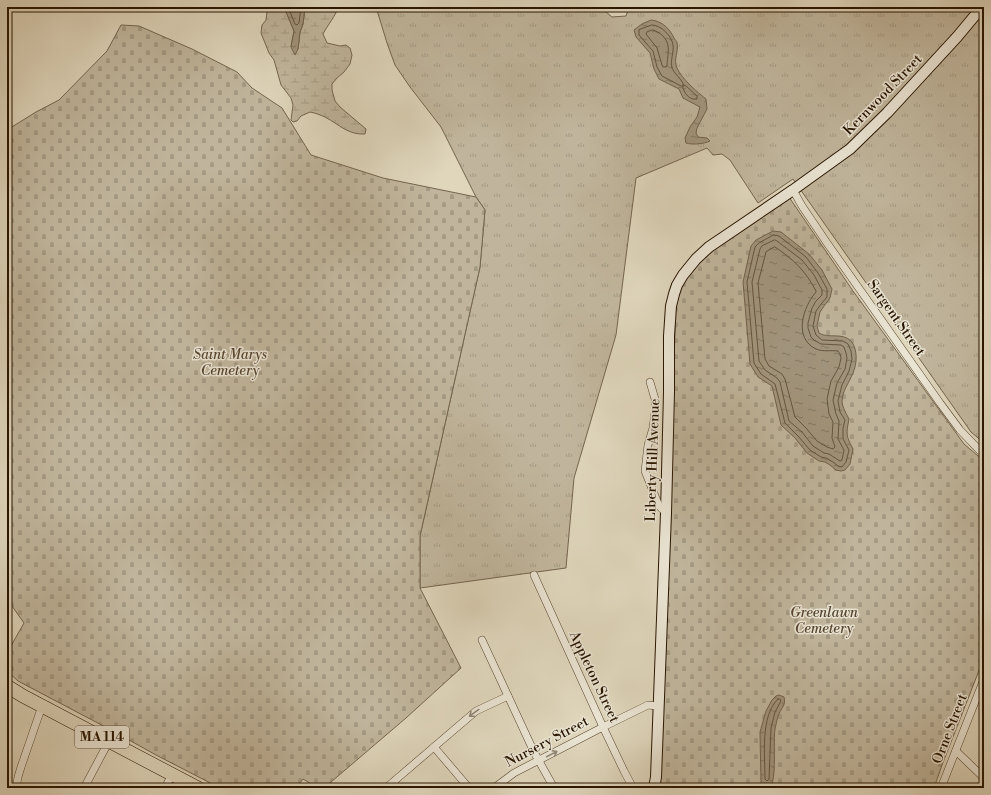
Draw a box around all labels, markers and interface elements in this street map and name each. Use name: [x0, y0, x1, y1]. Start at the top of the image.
street label: Kernwood Street: [840, 51, 926, 139]
street label: Sargent Street: [863, 276, 929, 360]
park label: Saint Marys Cemetery: [193, 346, 267, 380]
street label: Liberty Hill Avenue: [642, 398, 664, 522]
park label: Greenlawn Cemetery: [790, 604, 858, 638]
street label: Appleton Street: [565, 627, 623, 726]
street label: Orne Street: [928, 691, 972, 767]
one-way arrow: [468, 709, 479, 717]
street label: Nursery Street: [502, 712, 592, 771]
road number: MA 114: [75, 726, 129, 748]
one-way arrow: [546, 750, 558, 758]

